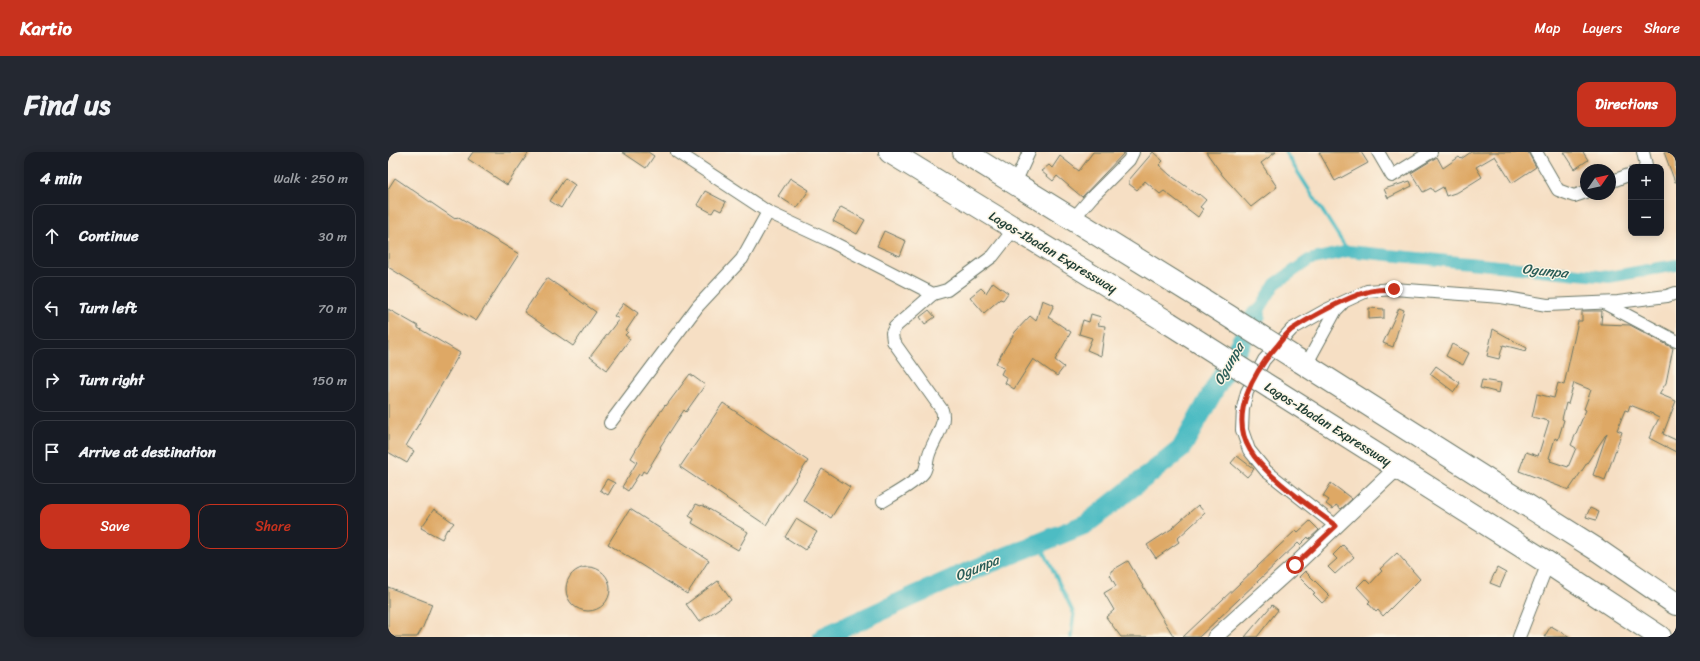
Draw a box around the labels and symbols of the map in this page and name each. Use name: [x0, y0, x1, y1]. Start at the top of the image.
north arrow: [1580, 164, 1616, 200]
street label: Lagos-Ibadan Expressway: [984, 204, 1122, 300]
water label: Ogunpa: [1521, 256, 1571, 286]
route end: [1385, 280, 1403, 298]
water label: Ogunpa: [1207, 336, 1252, 390]
street label: Lagos-Ibadan Expressway: [1260, 375, 1396, 473]
water label: Ogunpa: [951, 547, 1005, 588]
route start: [1286, 556, 1304, 574]

